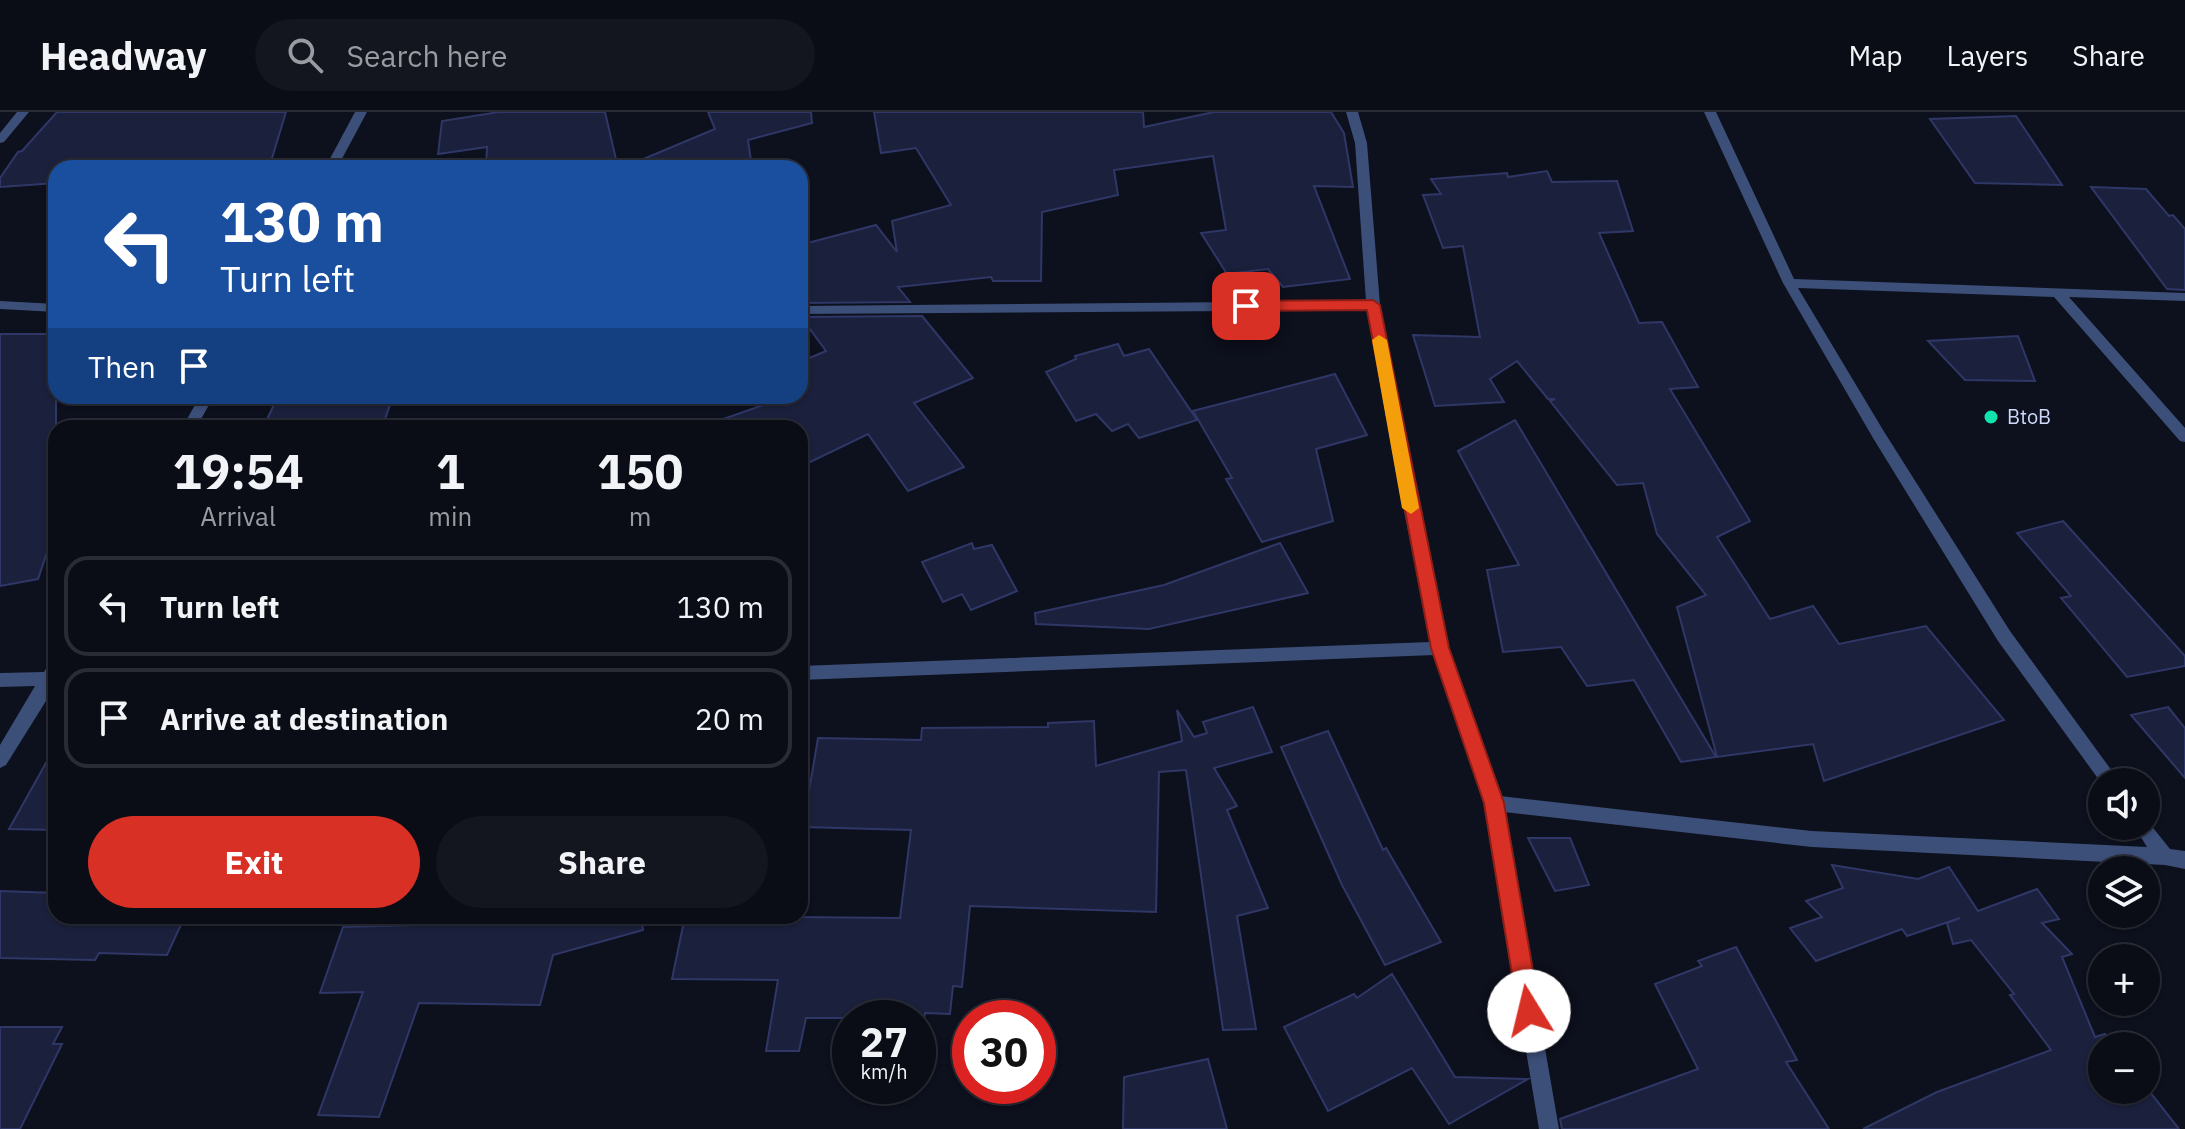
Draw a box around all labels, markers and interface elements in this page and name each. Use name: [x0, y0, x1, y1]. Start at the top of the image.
search box: [255, 19, 815, 91]
text: Headway: [40, 31, 207, 80]
icon: search: [283, 33, 327, 77]
text: Search here: [347, 36, 507, 75]
text: Map: [1848, 37, 1902, 74]
text: Layers: [1946, 37, 2028, 74]
text: Share: [2072, 37, 2145, 74]
text: 130 m: [220, 185, 384, 257]
icon: left: [88, 192, 192, 296]
text: Turn left: [220, 255, 355, 302]
pin: [1212, 272, 1280, 340]
icon: arrive: [1224, 284, 1268, 328]
icon: arrive: [172, 344, 216, 388]
text: Then: [88, 347, 156, 386]
place label: BtoB: [2007, 403, 2051, 430]
marker: BtoB: [1982, 408, 2000, 426]
text: 19:54: [173, 440, 304, 502]
text: 1: [436, 440, 465, 502]
text: 150: [597, 440, 683, 502]
text: Arrival: [200, 499, 276, 533]
text: min: [428, 499, 472, 533]
text: m: [629, 499, 651, 533]
icon: left: [92, 584, 136, 628]
text: Turn left: [160, 587, 279, 626]
text: 130 m: [677, 587, 764, 626]
icon: arrive: [92, 696, 136, 740]
text: Arrive at destination: [160, 699, 448, 738]
text: 20 m: [695, 699, 764, 738]
map controls: [2088, 768, 2160, 1104]
button: sound: [2088, 768, 2160, 840]
button: Exit: [88, 816, 420, 908]
button: Share: [436, 816, 768, 908]
button: layers: [2088, 856, 2160, 928]
button: +: [2088, 944, 2160, 1016]
position arrow: [1487, 969, 1571, 1053]
speed limit sign: 30: [952, 1000, 1056, 1104]
text: 27: [860, 1016, 908, 1068]
button: −: [2088, 1032, 2160, 1104]
text: km/h: [860, 1058, 908, 1085]

